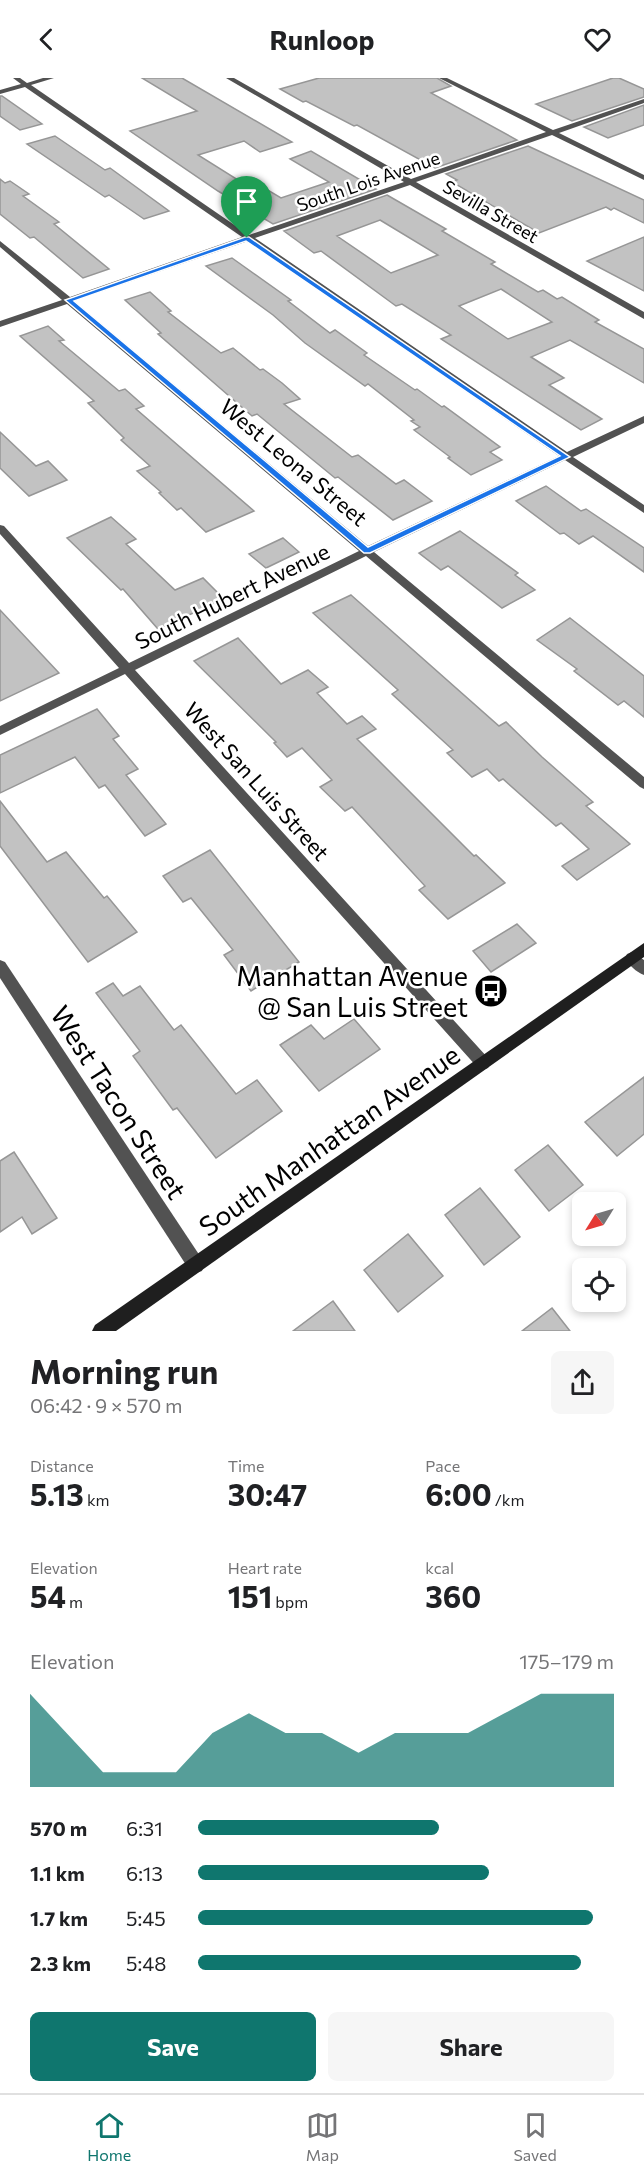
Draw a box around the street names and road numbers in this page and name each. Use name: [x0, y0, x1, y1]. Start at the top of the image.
street label: South Lois Avenue: [294, 146, 442, 216]
street label: Sevilla Street: [439, 175, 543, 247]
street label: West Leona Street: [215, 393, 373, 531]
street label: South Hubert Avenue: [130, 537, 334, 655]
street label: West San Luis Street: [179, 696, 335, 866]
street label: West Tacon Street: [44, 999, 194, 1205]
street label: South Manhattan Avenue: [192, 1037, 466, 1243]

